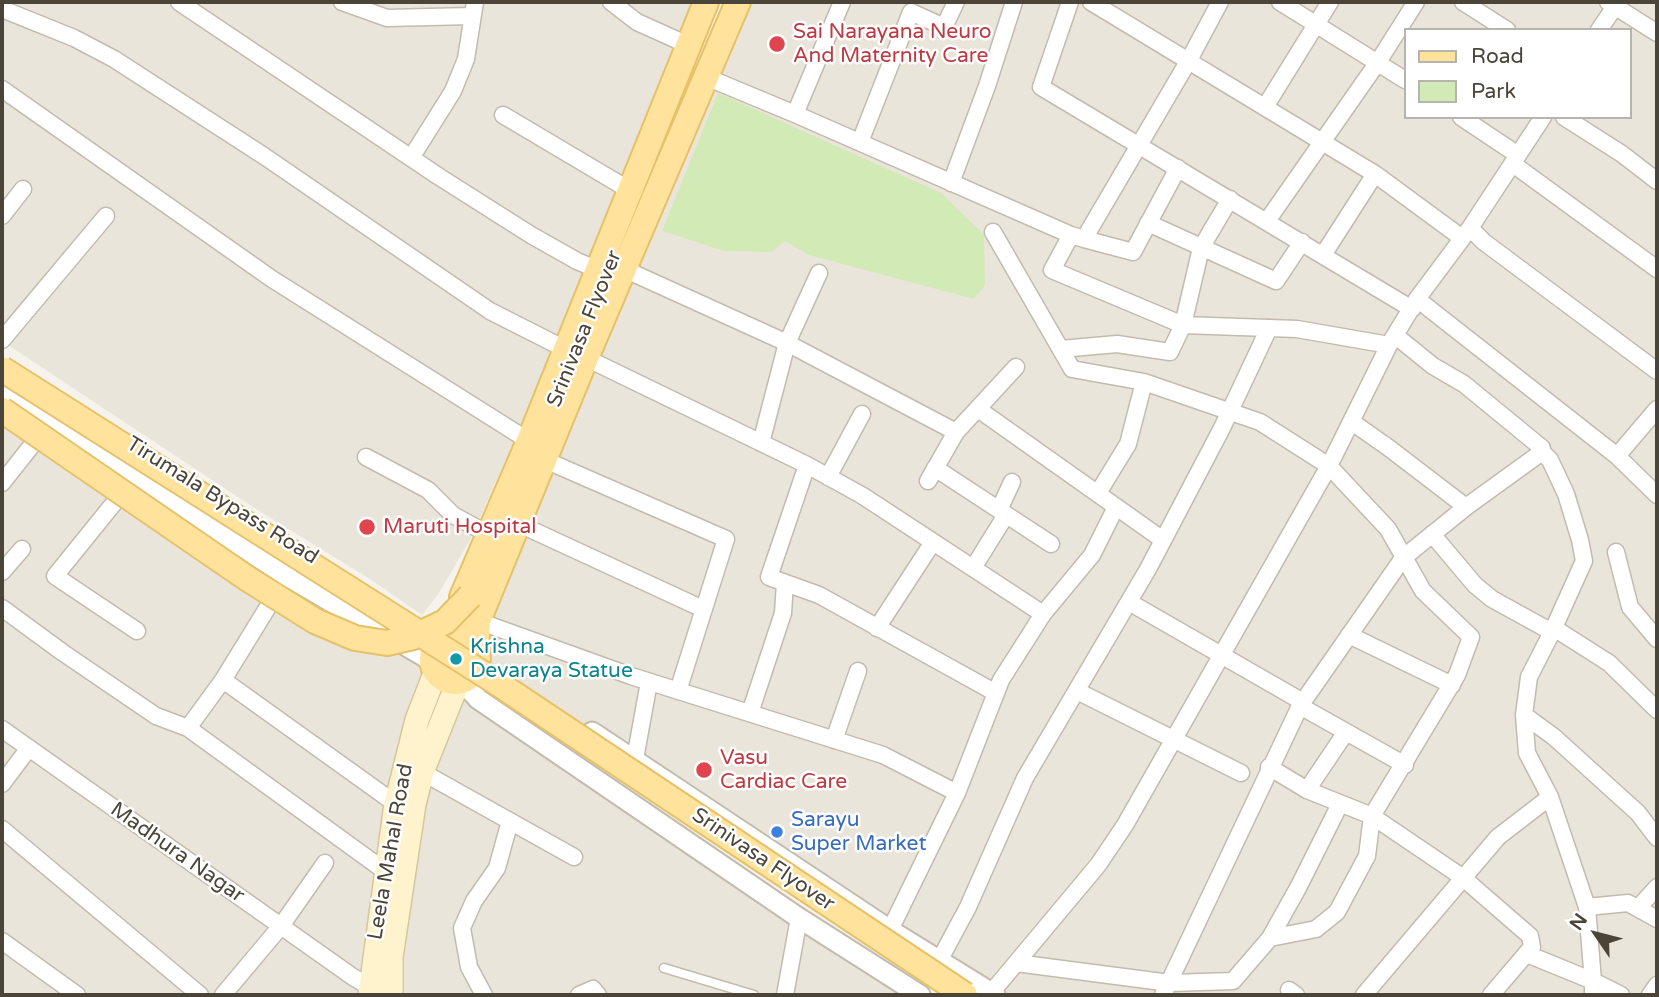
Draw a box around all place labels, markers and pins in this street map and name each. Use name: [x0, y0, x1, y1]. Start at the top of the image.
place label: Sai Narayana Neuro And Maternity Care: [793, 19, 991, 69]
marker: Sai Narayana Neuro And Maternity Care: [767, 34, 787, 54]
place label: Maruti Hospital: [383, 514, 537, 540]
marker: Maruti Hospital: [357, 517, 377, 537]
place label: Krishna Devaraya Statue: [470, 634, 633, 684]
marker: Krishna Devaraya Statue: [448, 651, 464, 667]
place label: Vasu Cardiac Care: [720, 745, 847, 795]
marker: Vasu Cardiac Care: [694, 760, 714, 780]
place label: Sarayu Super Market: [791, 807, 926, 857]
marker: Sarayu Super Market: [769, 824, 785, 840]

